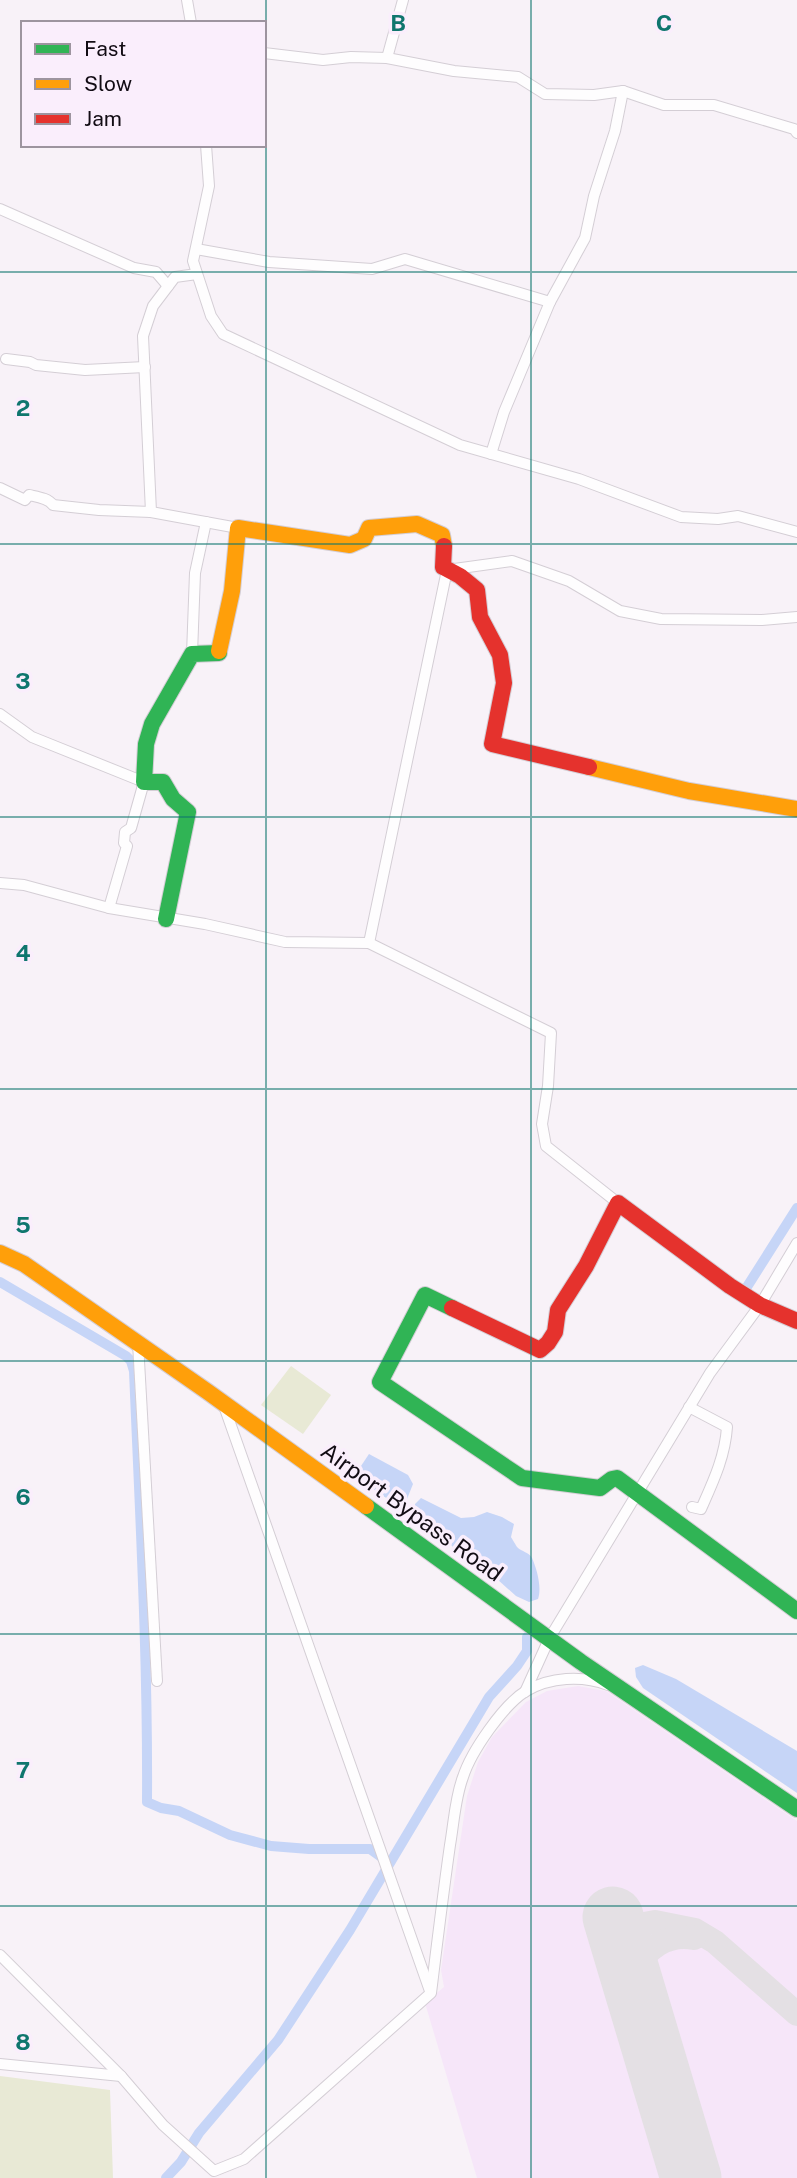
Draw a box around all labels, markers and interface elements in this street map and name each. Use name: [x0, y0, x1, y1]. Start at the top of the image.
text: B: [390, 9, 406, 36]
text: C: [656, 9, 672, 36]
legend: [21, 21, 266, 147]
text: Fast: [84, 36, 126, 61]
text: Slow: [84, 71, 132, 96]
text: Jam: [84, 106, 122, 131]
text: 2: [16, 394, 30, 421]
text: 3: [15, 667, 31, 694]
text: 4: [15, 939, 31, 966]
text: 5: [15, 1211, 31, 1238]
street label: Airport Bypass Road: [316, 1437, 508, 1587]
text: 6: [15, 1483, 31, 1510]
text: 7: [16, 1756, 30, 1783]
text: 8: [15, 2028, 31, 2055]

